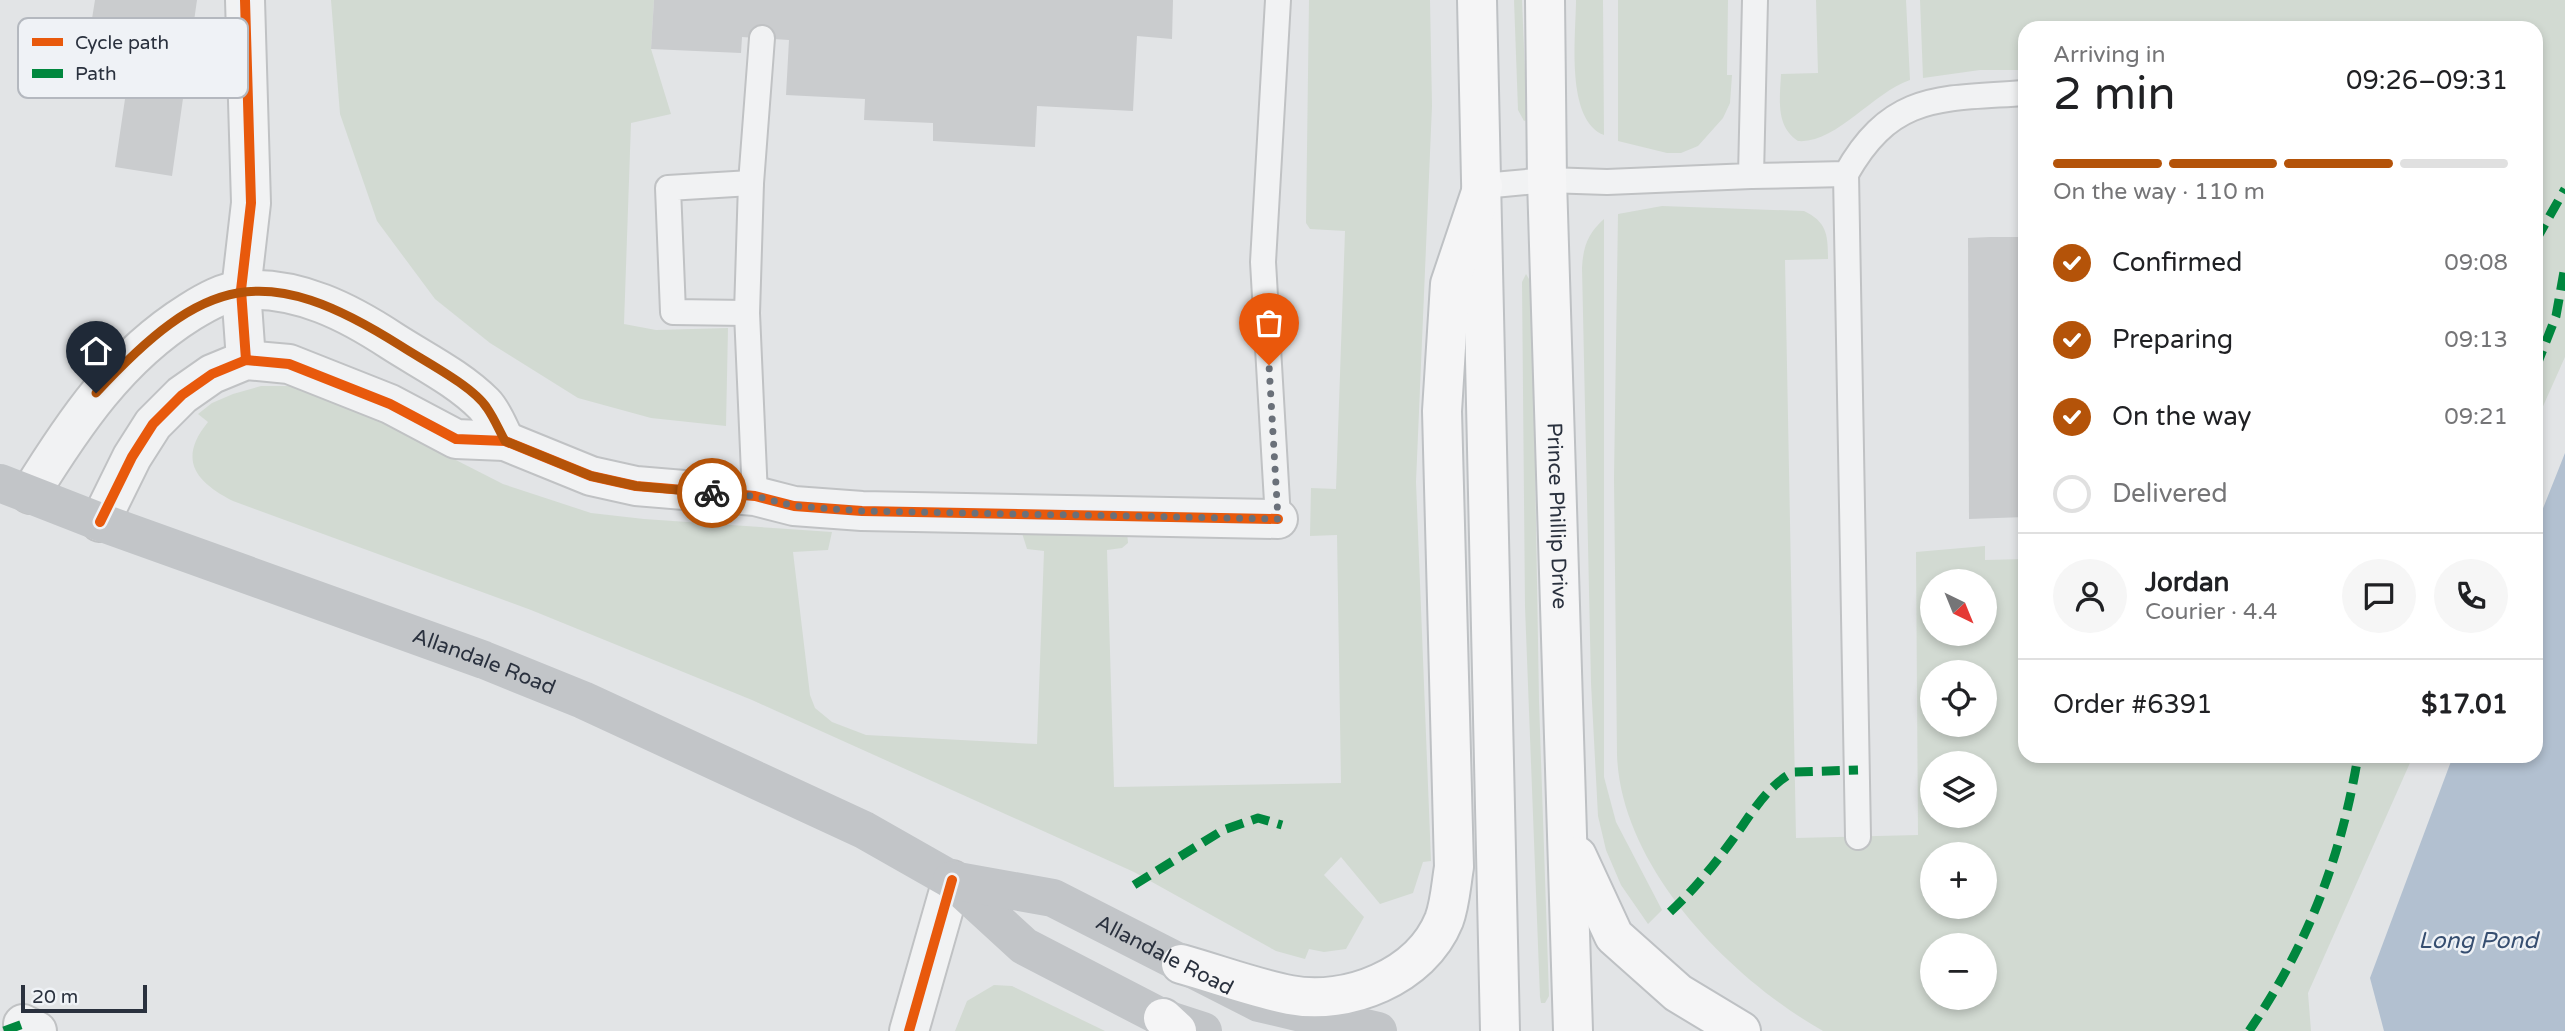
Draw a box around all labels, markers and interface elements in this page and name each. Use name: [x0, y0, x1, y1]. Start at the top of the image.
legend: [18, 18, 248, 98]
text: Cycle path: [75, 32, 169, 54]
text: Arriving in: [2053, 41, 2166, 69]
text: Path: [75, 63, 117, 85]
text: 09:26–09:31: [2346, 65, 2508, 96]
text: 2 min: [2053, 67, 2176, 122]
text: On the way · 110 m: [2053, 178, 2265, 206]
icon: check: [2053, 244, 2091, 282]
text: Confirmed: [2112, 247, 2242, 278]
text: 09:08: [2444, 249, 2508, 277]
pin: [1239, 293, 1299, 365]
icon: bag: [1250, 304, 1288, 342]
pin: [66, 321, 126, 393]
icon: check: [2053, 321, 2091, 359]
text: Preparing: [2112, 324, 2233, 355]
text: 09:13: [2444, 326, 2508, 354]
icon: home: [77, 332, 115, 370]
icon: check: [2053, 398, 2091, 436]
text: On the way: [2112, 401, 2252, 432]
text: 09:21: [2444, 403, 2508, 431]
street label: Prince Phillip Drive: [1541, 422, 1572, 610]
courier: [677, 458, 747, 528]
icon: bike: [693, 474, 731, 512]
text: Delivered: [2112, 478, 2228, 509]
button: person: [2053, 559, 2127, 633]
button: chat: [2342, 559, 2416, 633]
button: phone: [2434, 559, 2508, 633]
text: Jordan: [2145, 567, 2229, 598]
north arrow: [1920, 569, 1997, 646]
map controls: [1920, 569, 1997, 1010]
text: Courier · 4.4: [2145, 598, 2277, 626]
street label: Allandale Road: [409, 623, 559, 701]
button: locate: [1920, 660, 1997, 737]
text: Order #6391: [2053, 689, 2213, 720]
text: $17.01: [2421, 689, 2508, 720]
button: layers: [1920, 751, 1997, 828]
button: +: [1920, 842, 1997, 919]
street label: Allandale Road: [1092, 910, 1237, 1001]
water label: Long Pond: [2418, 927, 2540, 955]
button: −: [1920, 933, 1997, 1010]
scale bar: [21, 982, 147, 1014]
text: 20 m: [32, 986, 78, 1008]

